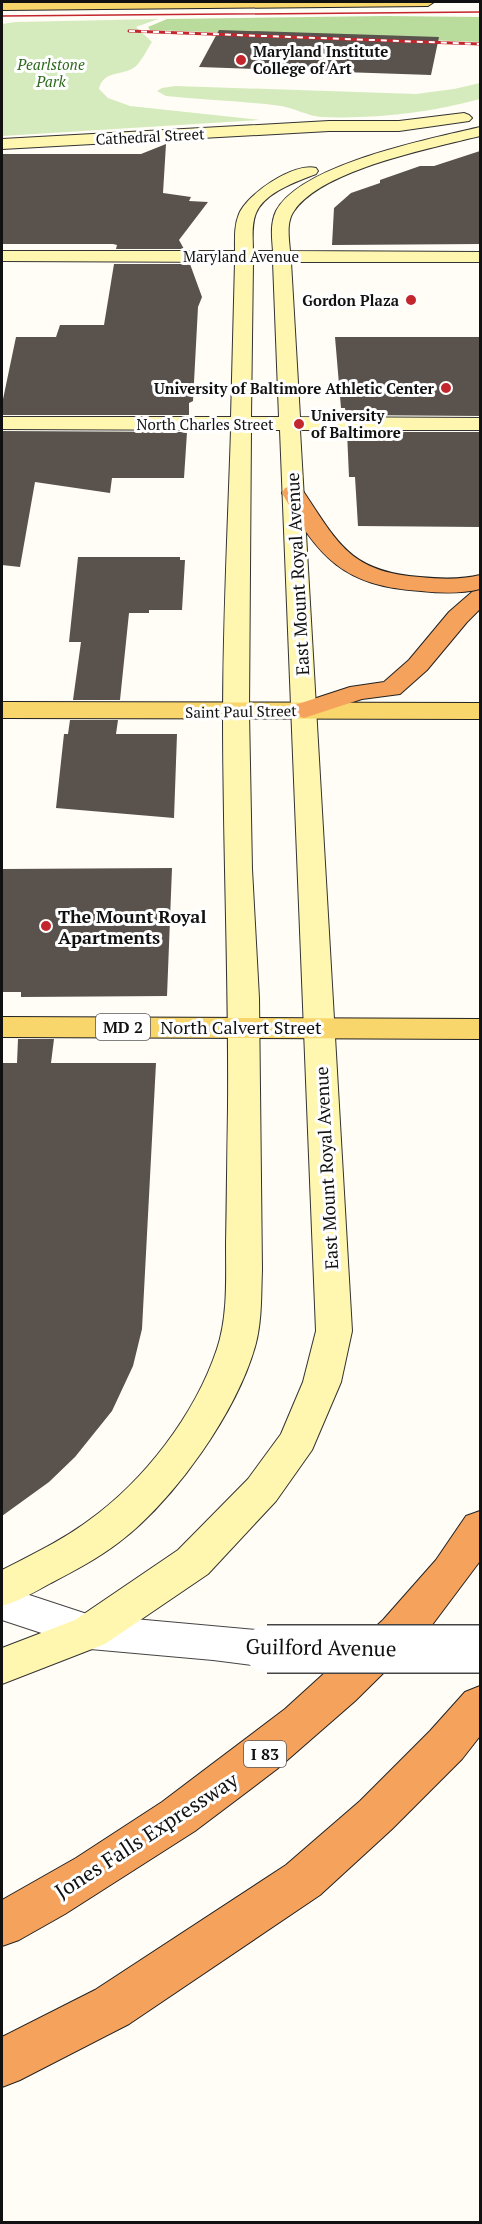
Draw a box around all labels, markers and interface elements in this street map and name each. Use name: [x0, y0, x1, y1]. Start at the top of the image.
place label: Maryland Institute College of Art: [253, 41, 388, 78]
marker: Maryland Institute College of Art: [234, 53, 248, 67]
park label: Pearlstone Park: [16, 54, 85, 91]
street label: Cathedral Street: [95, 123, 205, 149]
street label: Maryland Avenue: [183, 246, 299, 266]
place label: Gordon Plaza: [302, 290, 400, 310]
marker: Gordon Plaza: [404, 293, 418, 307]
place label: University of Baltimore Athletic Center: [154, 378, 435, 398]
marker: University of Baltimore Athletic Center: [439, 381, 453, 395]
place label: University of Baltimore: [311, 405, 401, 442]
street label: North Charles Street: [136, 414, 274, 434]
marker: University of Baltimore: [292, 417, 306, 431]
street label: East Mount Royal Avenue: [280, 472, 314, 676]
street label: Saint Paul Street: [185, 700, 297, 722]
place label: The Mount Royal Apartments: [58, 904, 206, 949]
marker: The Mount Royal Apartments: [39, 919, 53, 933]
road number: MD 2: [96, 1014, 150, 1040]
street label: North Calvert Street: [160, 1015, 322, 1039]
street label: East Mount Royal Avenue: [309, 1066, 343, 1270]
street label: Guilford Avenue: [245, 1632, 397, 1662]
road number: I 83: [244, 1741, 286, 1767]
street label: Jones Falls Expressway: [49, 1765, 243, 1905]

